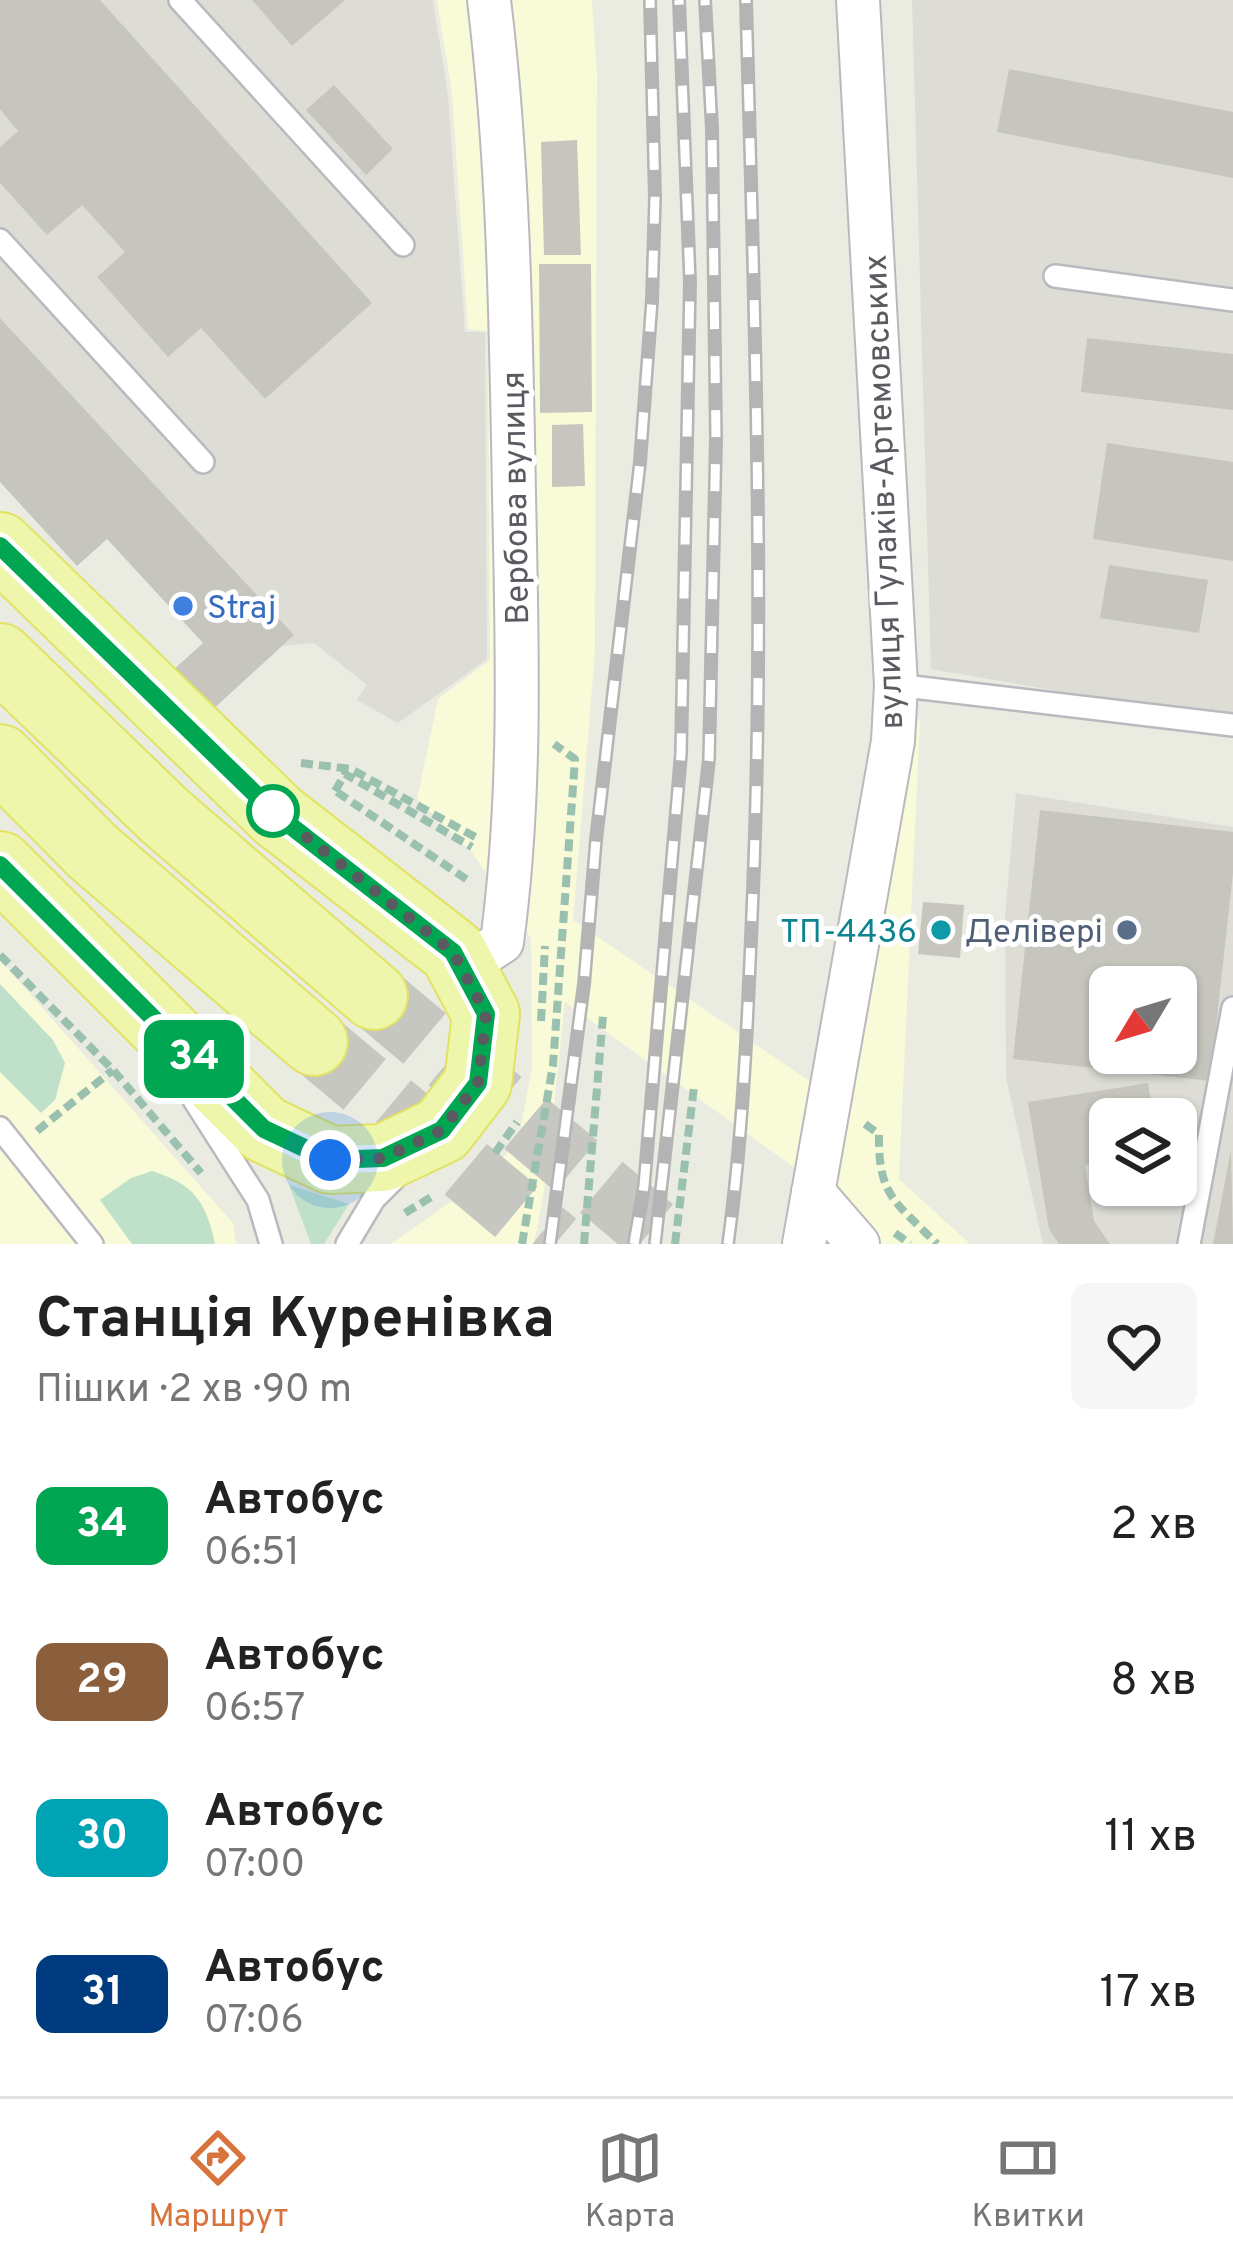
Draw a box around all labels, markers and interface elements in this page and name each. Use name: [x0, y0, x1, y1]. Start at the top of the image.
street label: вулиця Гулаків-Артемовських: [857, 254, 915, 730]
street label: Вербова вулиця: [495, 371, 541, 625]
place label: Straj: [207, 589, 277, 631]
marker: Straj: [170, 593, 196, 619]
unlabelled marker: [248, 786, 298, 836]
place label: ТП-4436: [780, 913, 917, 955]
place label: Делівері: [965, 913, 1103, 955]
marker: ТП-4436: [928, 917, 954, 943]
marker: Делівері: [1114, 917, 1140, 943]
north arrow: [1089, 966, 1197, 1074]
map controls: [1089, 966, 1197, 1206]
line badge: 34: [140, 1020, 248, 1098]
text: 34: [168, 1032, 220, 1085]
button: layers: [1089, 1098, 1197, 1206]
your location: [300, 1130, 360, 1190]
button: heart: [1071, 1283, 1197, 1409]
text: Станція Куренівка: [36, 1286, 555, 1358]
text: Пішки · 2 хв · 90 m: [36, 1367, 352, 1416]
text: Автобус: [204, 1473, 385, 1530]
text: 2 хв: [1110, 1498, 1197, 1555]
text: 34: [76, 1499, 128, 1552]
text: 06:51: [204, 1530, 300, 1579]
text: Автобус: [204, 1629, 385, 1686]
text: 8 хв: [1110, 1654, 1197, 1711]
text: 29: [76, 1655, 128, 1708]
text: 06:57: [204, 1686, 305, 1735]
text: Автобус: [204, 1785, 385, 1842]
text: 11 хв: [1104, 1810, 1197, 1867]
text: 30: [76, 1811, 128, 1864]
text: 07:00: [204, 1842, 305, 1891]
text: Автобус: [204, 1941, 385, 1998]
text: 17 хв: [1100, 1966, 1197, 2023]
text: 31: [81, 1967, 123, 2020]
text: 07:06: [204, 1998, 304, 2047]
tab: Маршрут: [148, 2125, 289, 2239]
tab: Карта: [585, 2125, 675, 2239]
tab: Квитки: [972, 2125, 1085, 2239]

